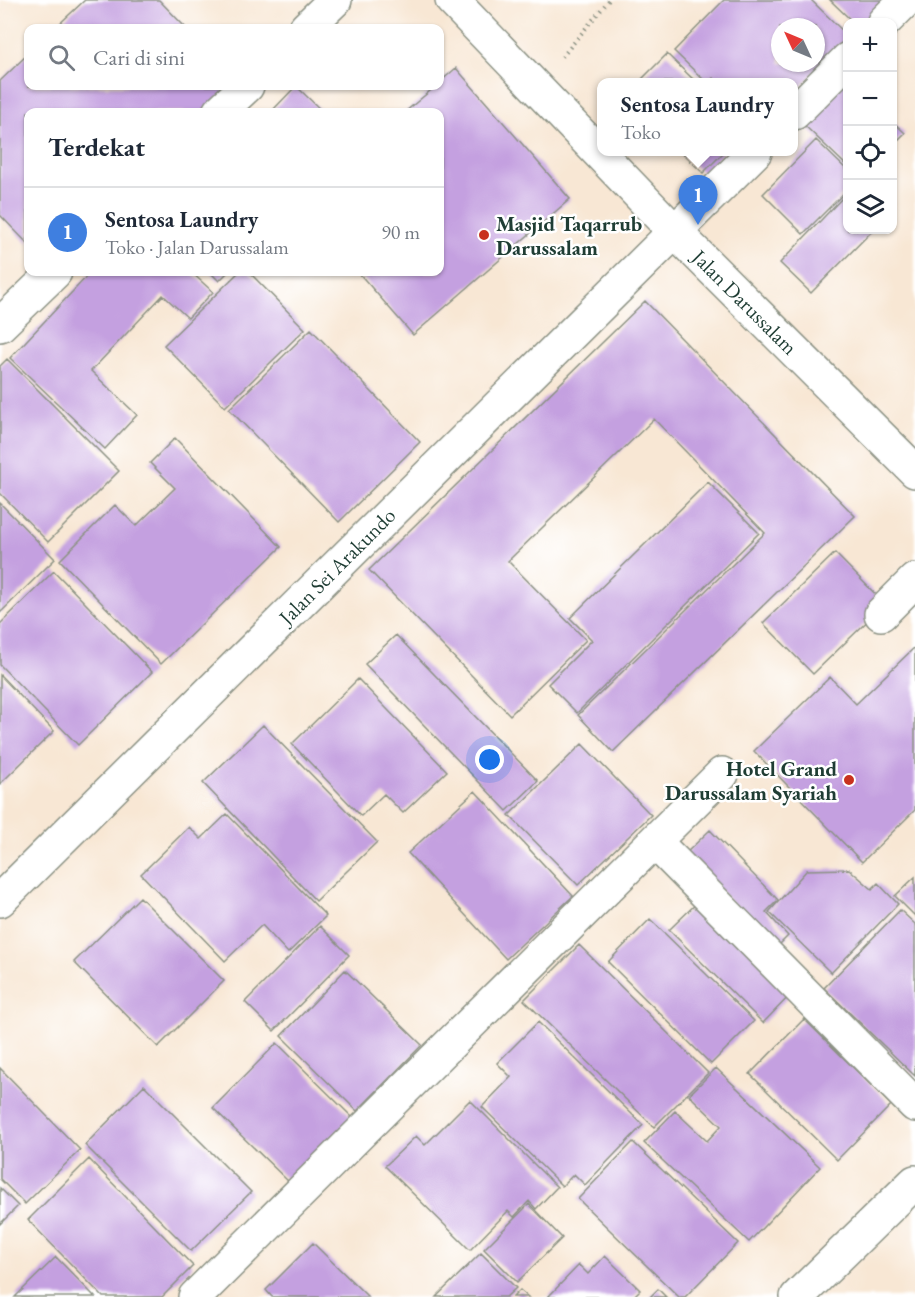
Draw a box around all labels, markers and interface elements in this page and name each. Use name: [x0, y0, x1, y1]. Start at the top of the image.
north arrow: [771, 18, 825, 72]
map controls: [843, 18, 897, 234]
button: +: [843, 18, 897, 72]
search box: [24, 24, 444, 90]
icon: search: [45, 41, 78, 74]
text: Cari di sini: [93, 43, 185, 72]
button: −: [843, 72, 897, 126]
popup: [597, 78, 798, 156]
text: Sentosa Laundry: [621, 90, 774, 119]
text: Toko: [621, 119, 661, 145]
button: locate: [843, 126, 897, 180]
text: Terdekat: [48, 130, 145, 164]
pin: 1: [678, 176, 718, 225]
button: layers: [843, 180, 897, 234]
text: Sentosa Laundry: [105, 205, 258, 234]
place label: Masjid Taqarrub Darussalam: [496, 210, 642, 261]
text: 1: [62, 219, 73, 245]
text: 90 m: [381, 219, 420, 245]
marker: Masjid Taqarrub Darussalam: [477, 228, 491, 242]
text: Toko · Jalan Darussalam: [105, 234, 289, 260]
street label: Jalan Darussalam: [685, 242, 803, 360]
street label: Jalan Sei Arakundo: [271, 502, 401, 632]
your location: [475, 745, 504, 774]
place label: Hotel Grand Darussalam Syariah: [665, 755, 837, 806]
marker: Hotel Grand Darussalam Syariah: [842, 773, 856, 787]

